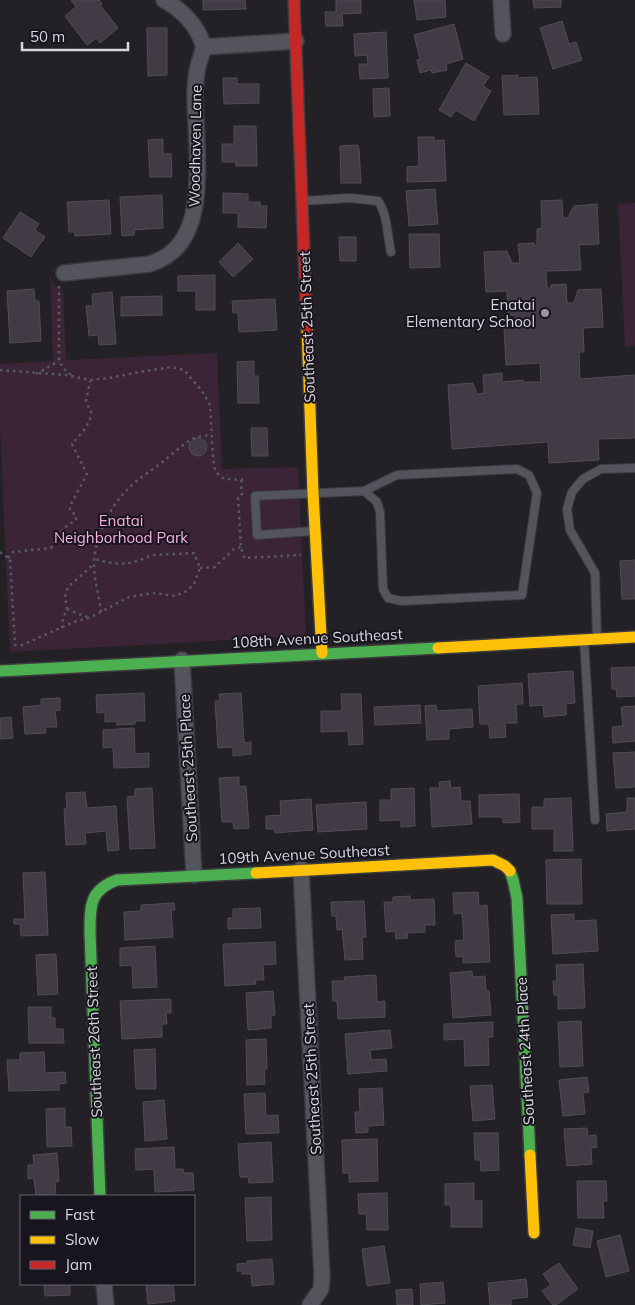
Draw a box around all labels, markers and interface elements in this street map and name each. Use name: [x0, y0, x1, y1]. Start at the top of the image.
scale bar: [22, 20, 129, 52]
text: 50 m: [30, 27, 65, 46]
street label: Woodhaven Lane: [184, 85, 206, 207]
street label: Southeast 25th Street: [295, 251, 319, 403]
place label: Enatai Elementary School: [406, 295, 535, 331]
marker: Enatai Elementary School: [539, 307, 551, 319]
park label: Enatai Neighborhood Park: [54, 511, 188, 547]
street label: 108th Avenue Southeast: [231, 624, 403, 652]
street label: Southeast 25th Place: [175, 694, 201, 842]
street label: 109th Avenue Southeast: [218, 840, 390, 868]
street label: Southeast 26th Street: [82, 966, 106, 1118]
street label: Southeast 24th Place: [512, 977, 538, 1125]
street label: Southeast 25th Street: [299, 1003, 325, 1155]
legend: [20, 1195, 195, 1285]
text: Fast: [65, 1205, 95, 1224]
text: Slow: [65, 1230, 99, 1249]
text: Jam: [65, 1255, 92, 1274]

